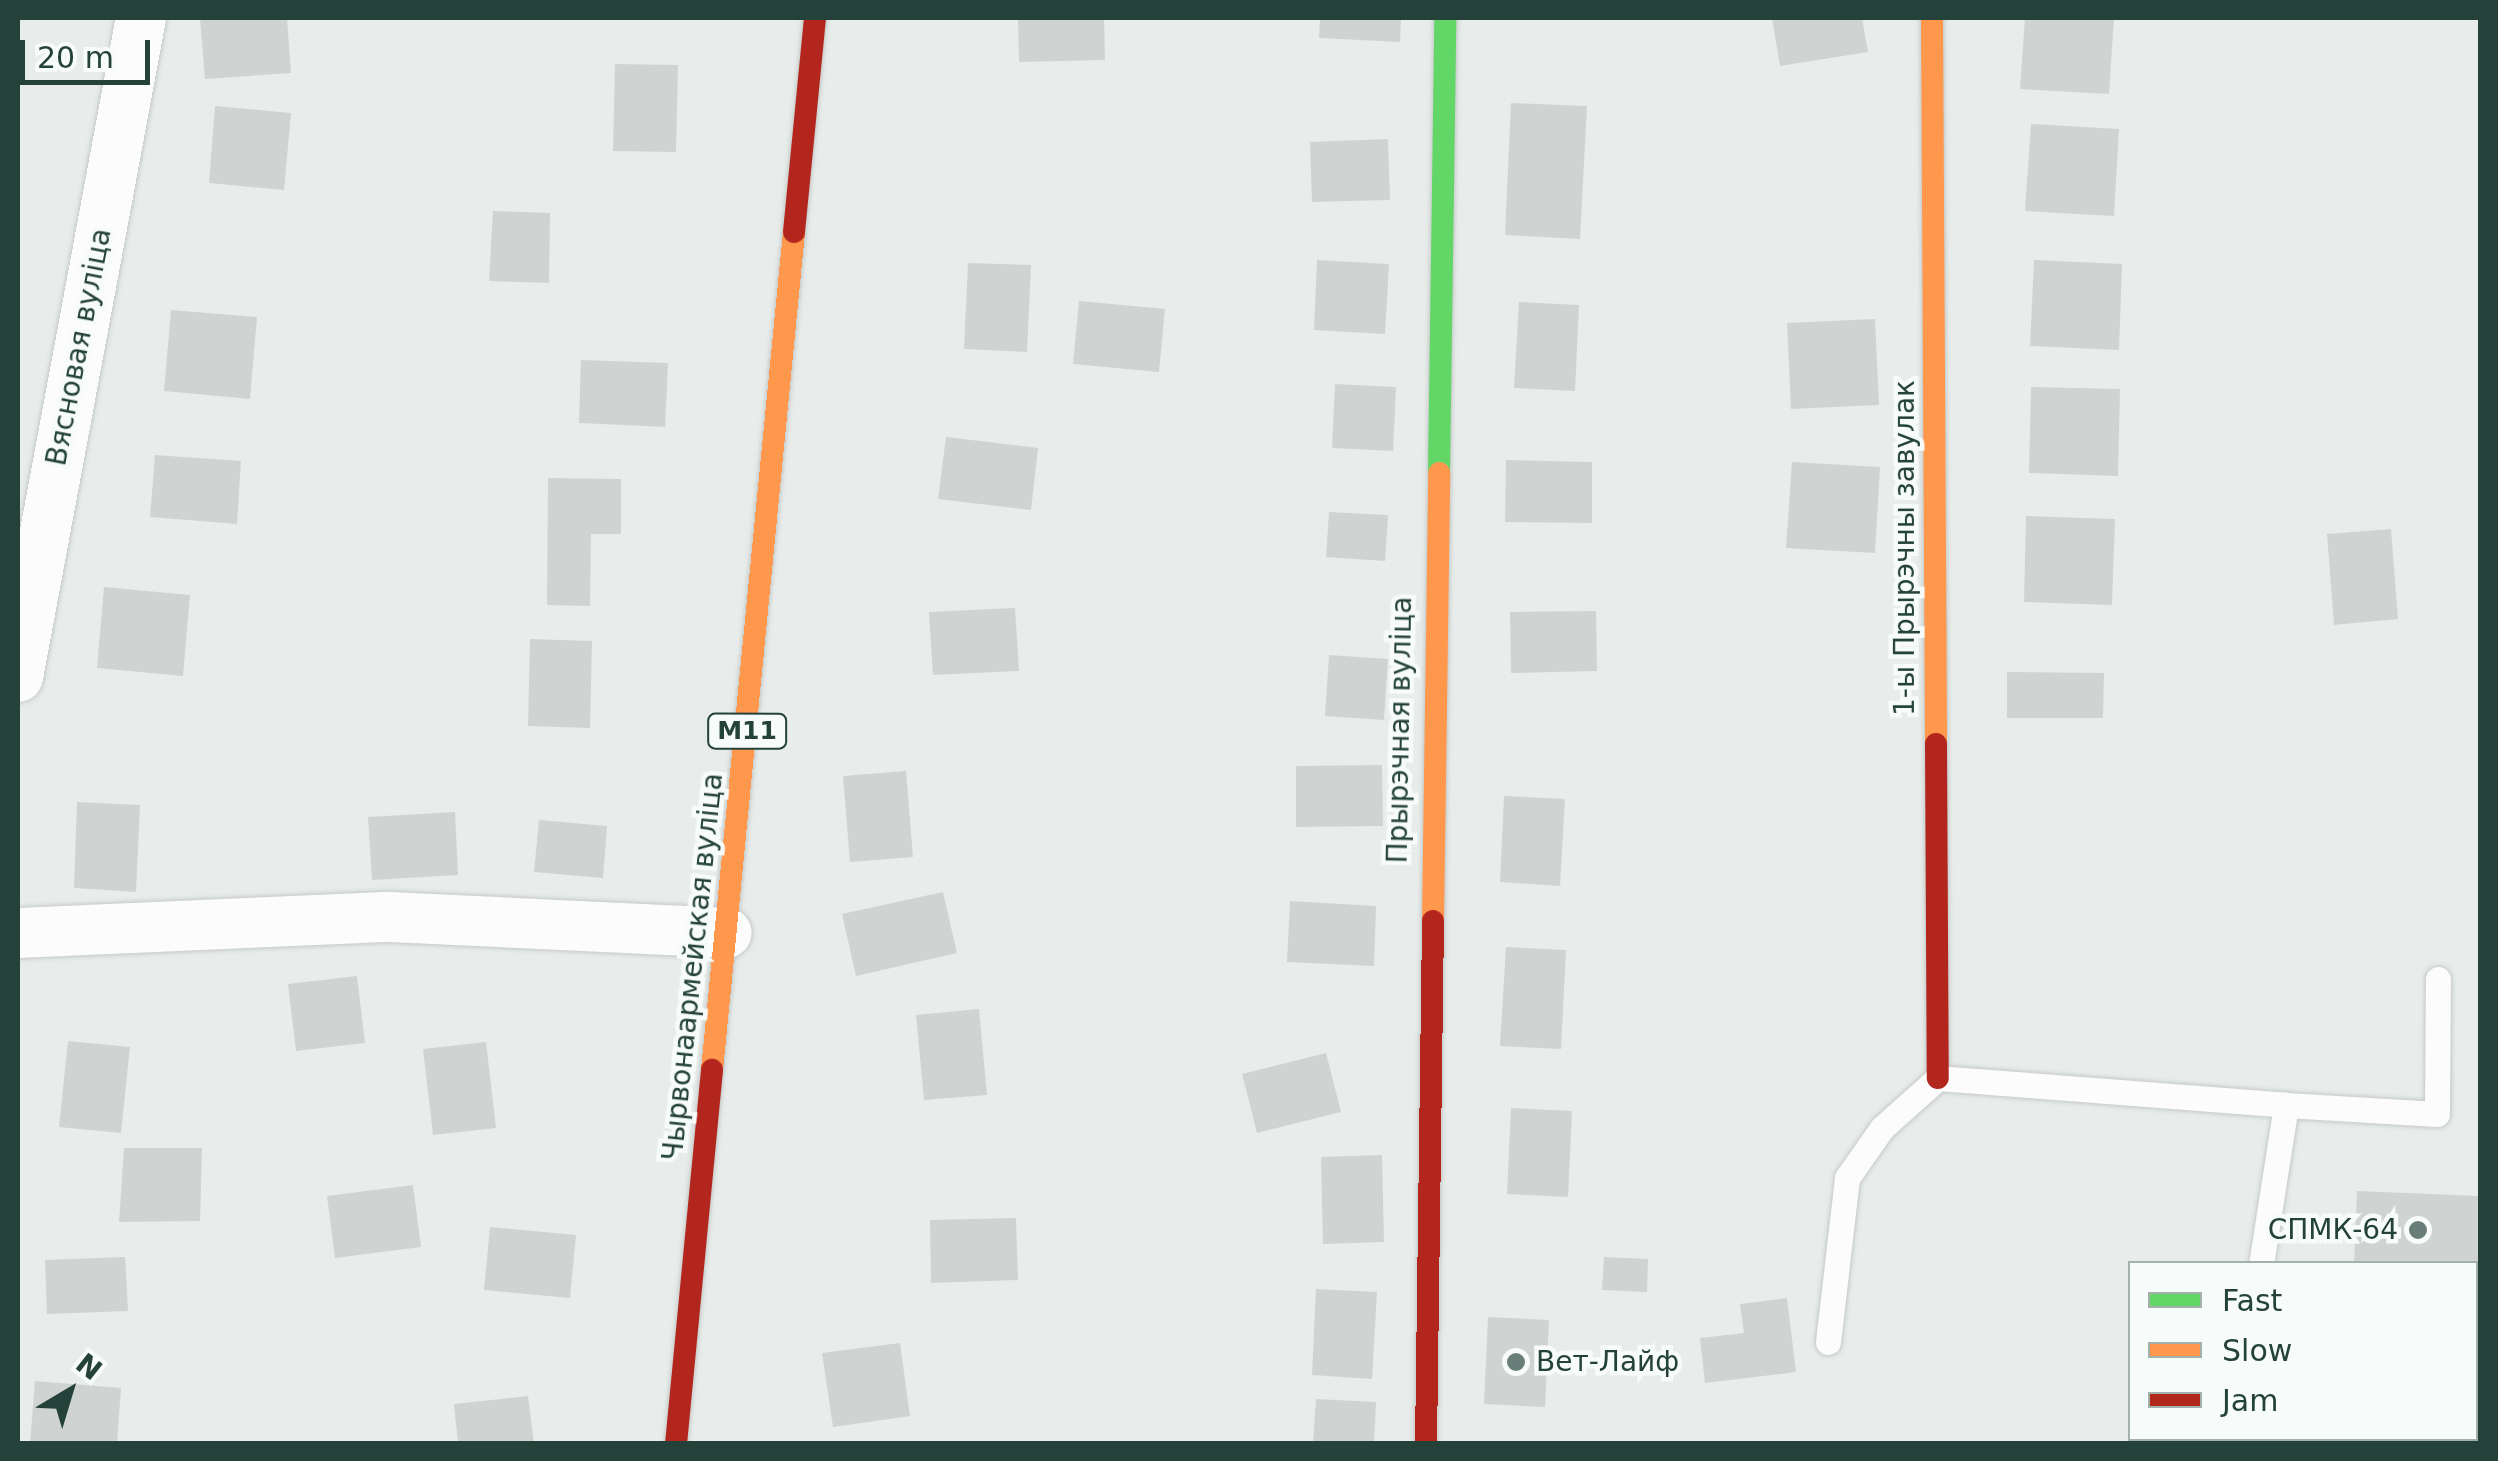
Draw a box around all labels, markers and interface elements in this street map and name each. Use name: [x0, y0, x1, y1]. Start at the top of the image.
scale bar: [25, 20, 155, 82]
text: 20 m: [37, 40, 114, 75]
street label: Вясновая вуліца: [39, 225, 119, 469]
street label: 1-ы Прырэчны завулак: [1888, 380, 1922, 716]
street label: Прырэчная вуліца: [1381, 596, 1419, 864]
road number: М11: [707, 711, 787, 751]
street label: Чырвонаармейская вуліца: [656, 771, 730, 1163]
place label: СПМК-64: [2268, 1213, 2398, 1247]
marker: СПМК-64: [2407, 1219, 2429, 1241]
legend: [2128, 1261, 2478, 1441]
text: Fast: [2222, 1283, 2282, 1318]
text: Slow: [2222, 1333, 2292, 1368]
north arrow: [20, 1341, 120, 1441]
place label: Вет-Лайф: [1536, 1345, 1679, 1379]
text: N: [69, 1347, 108, 1387]
marker: Вет-Лайф: [1505, 1351, 1527, 1373]
text: Jam: [2222, 1383, 2278, 1418]

